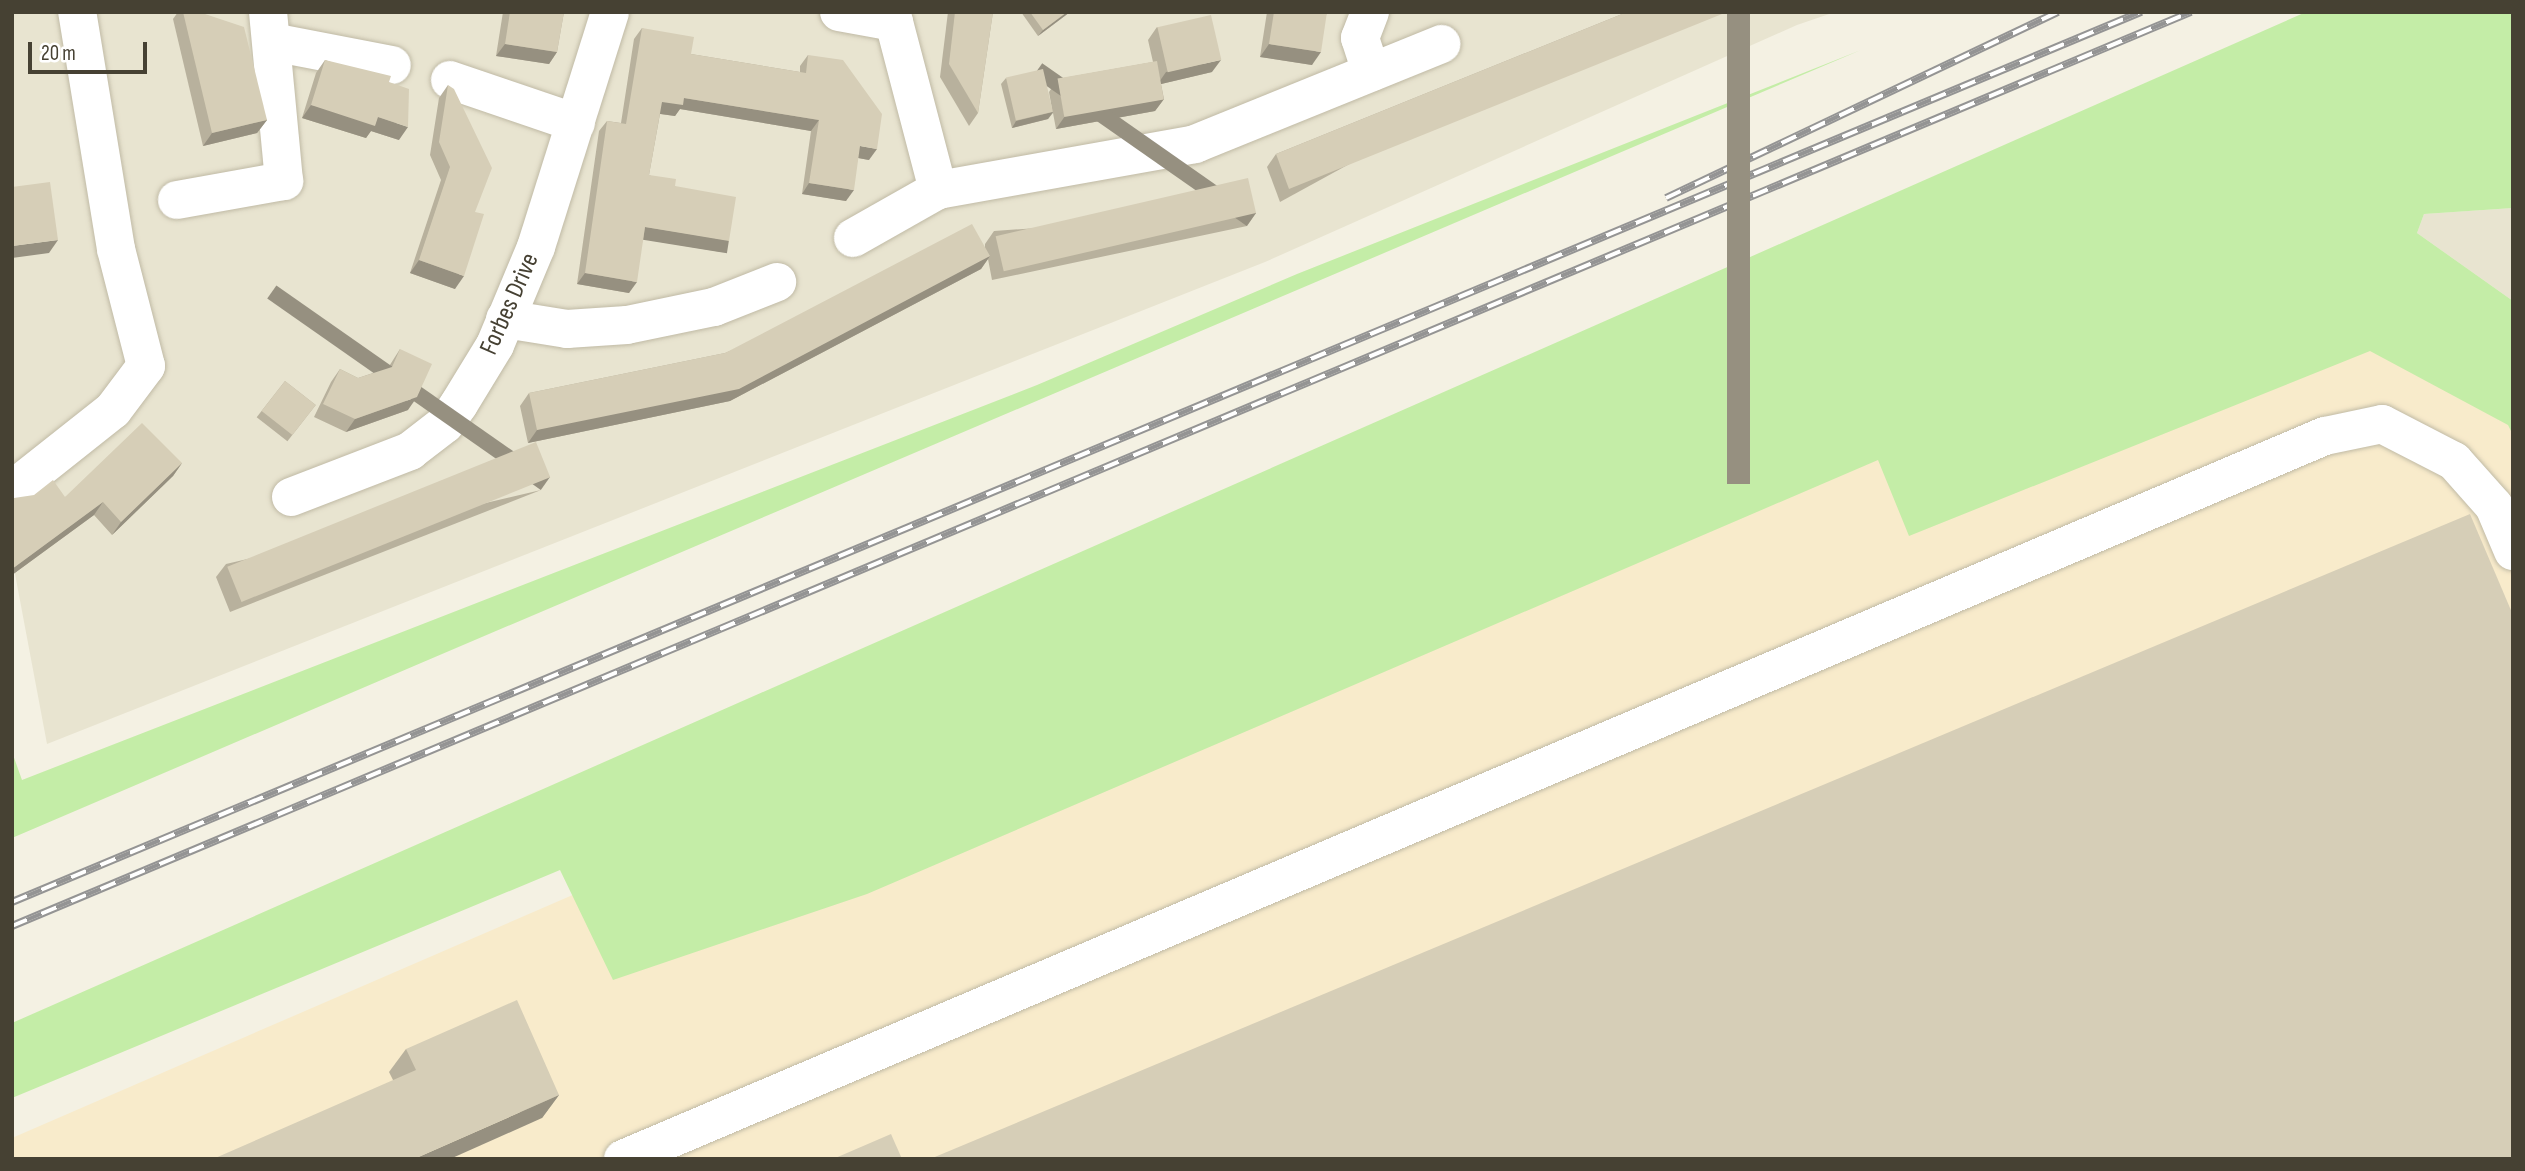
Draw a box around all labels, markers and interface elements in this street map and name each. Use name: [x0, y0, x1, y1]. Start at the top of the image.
scale bar: [32, 28, 150, 72]
text: 20 m: [41, 41, 76, 66]
street label: Forbes Drive: [474, 248, 546, 360]

